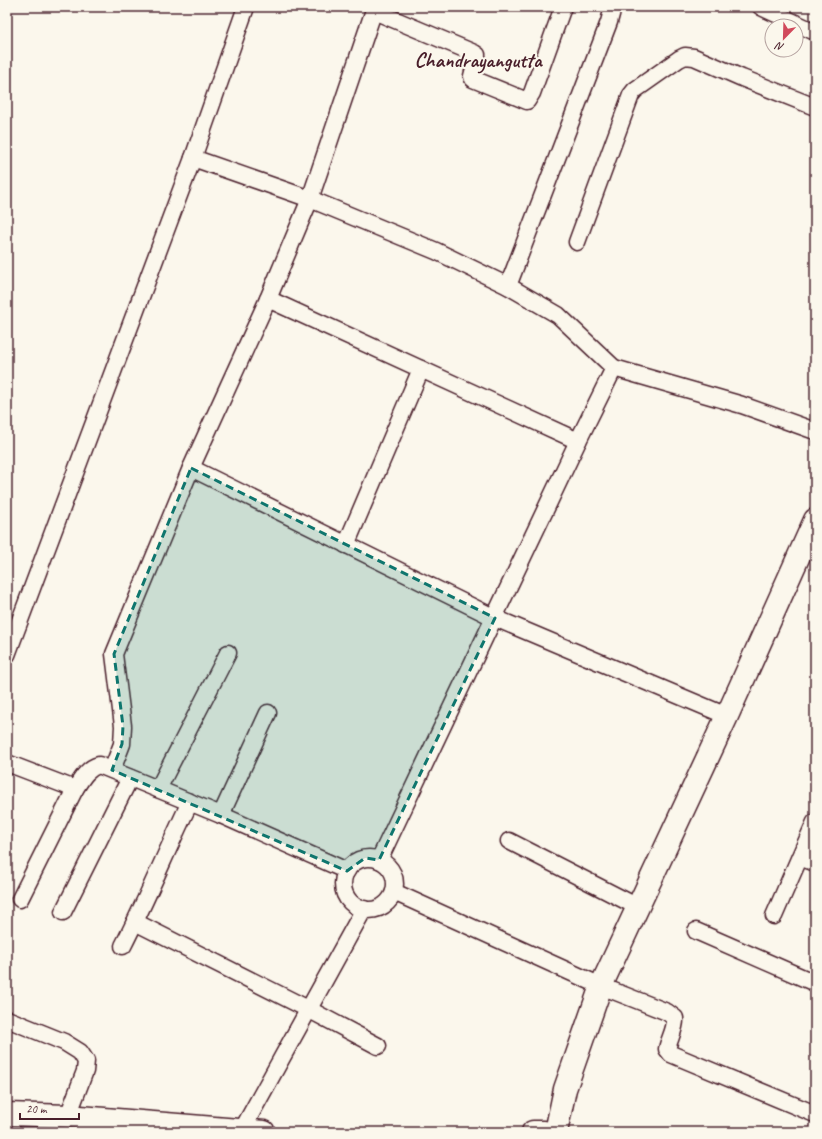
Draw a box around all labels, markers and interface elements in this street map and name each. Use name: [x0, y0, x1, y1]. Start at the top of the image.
north arrow: [764, 18, 804, 58]
text: N: [772, 39, 786, 55]
district label: Chandrayangutta: [414, 47, 543, 74]
scale bar: [20, 1095, 79, 1121]
text: 20 m: [26, 1101, 48, 1117]

